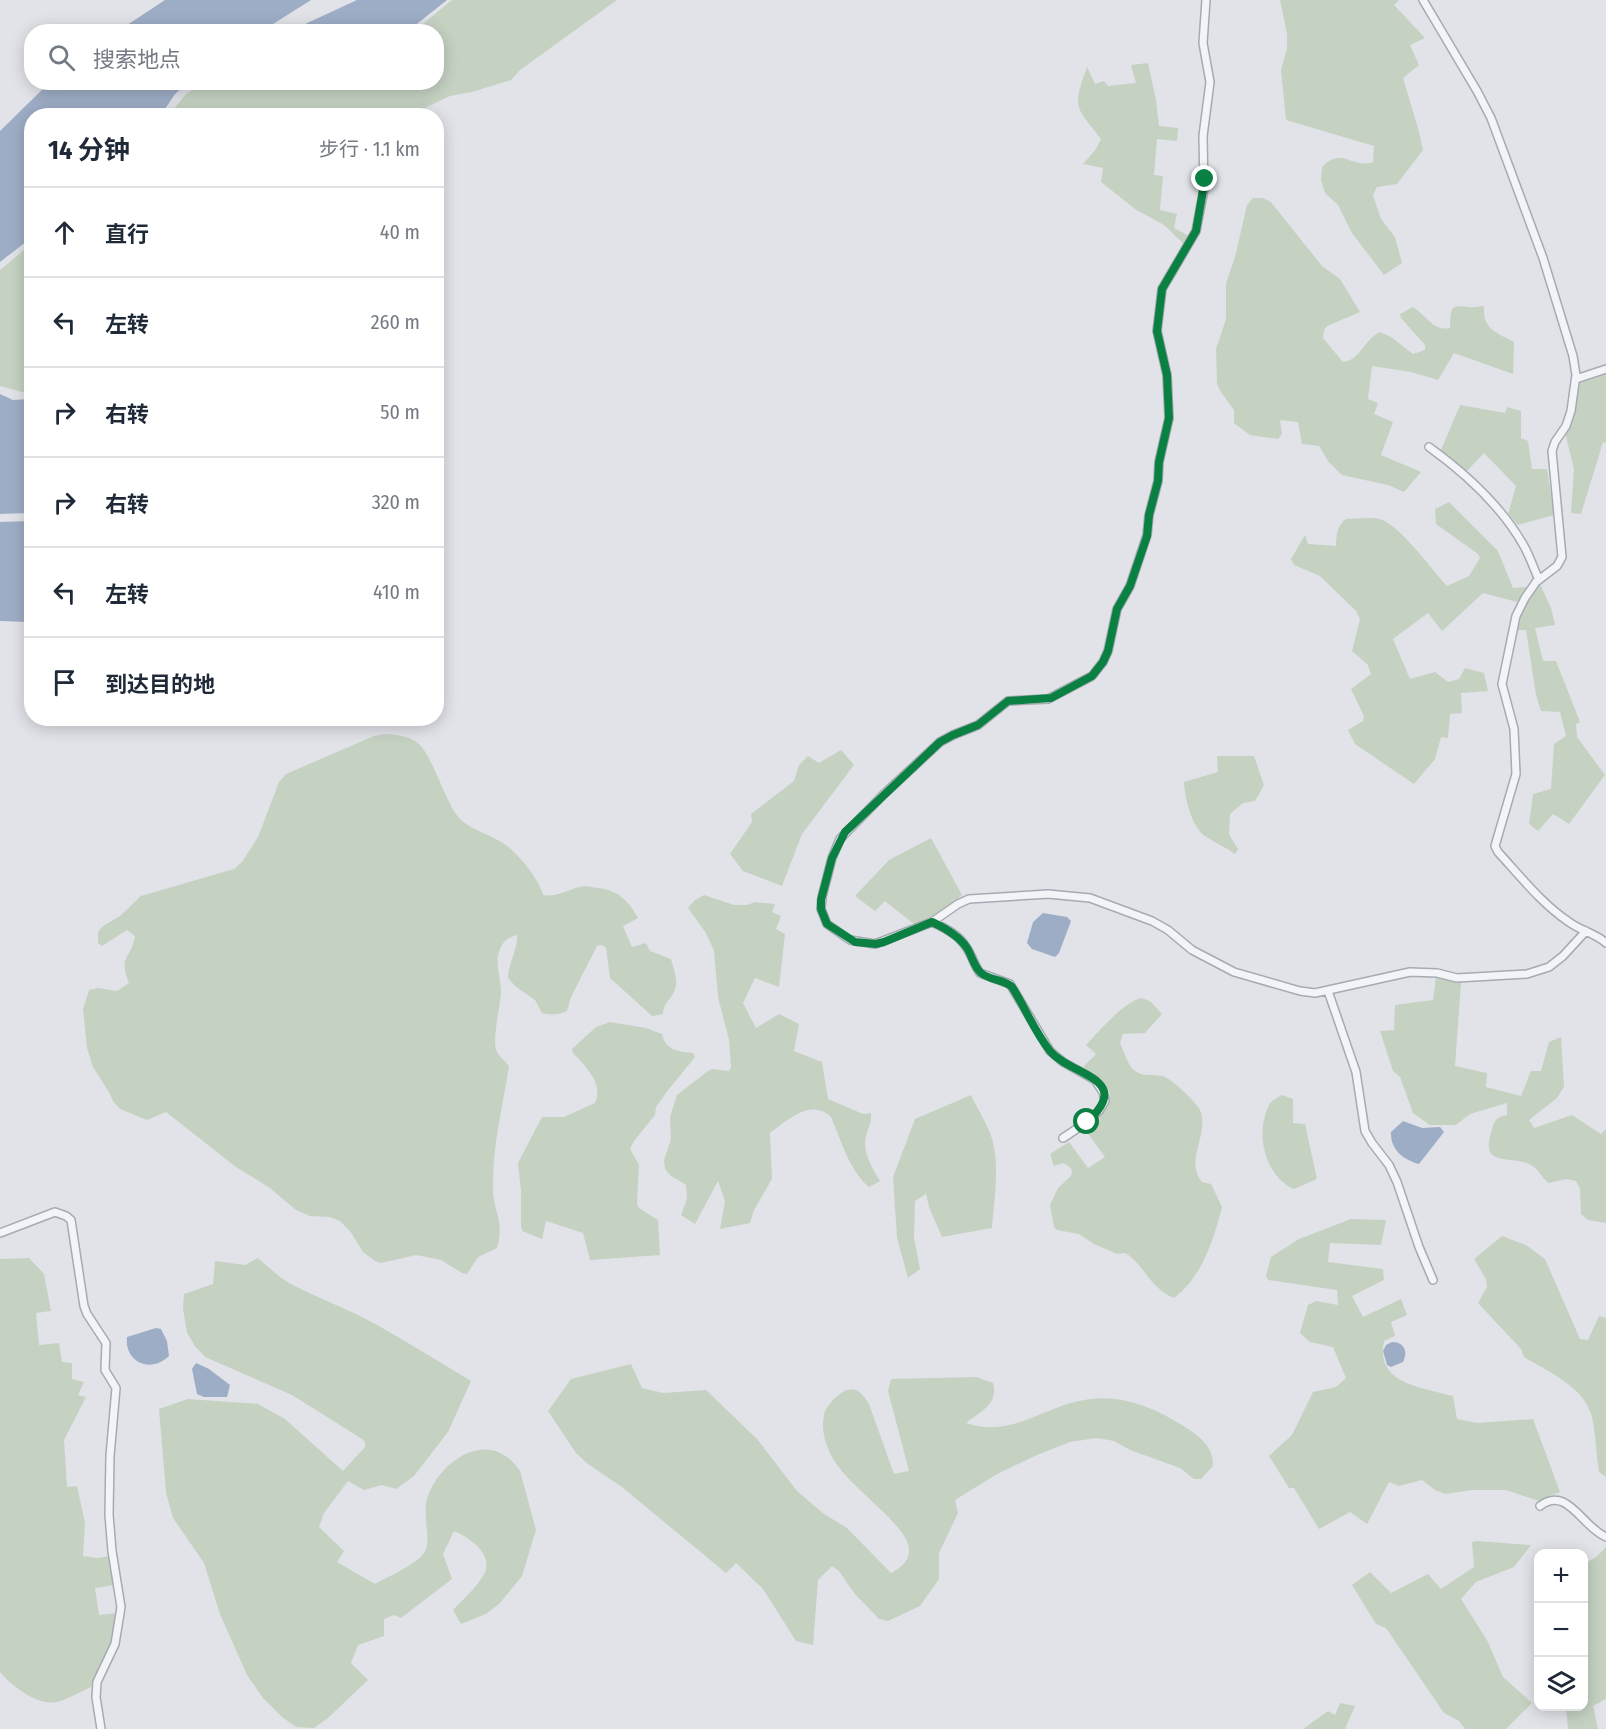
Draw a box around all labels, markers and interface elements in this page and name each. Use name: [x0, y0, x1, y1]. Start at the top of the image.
search box: [24, 24, 444, 90]
icon: search: [45, 41, 78, 74]
text: 搜索地点: [93, 46, 181, 73]
text: 14 分钟: [48, 135, 130, 166]
text: 步行 · 1.1 km: [319, 137, 420, 161]
route end: [1191, 165, 1217, 191]
icon: ahead: [48, 216, 81, 249]
text: 40 m: [380, 220, 420, 244]
text: 直行: [105, 221, 149, 248]
icon: left: [48, 306, 81, 339]
text: 260 m: [371, 310, 420, 334]
text: 左转: [105, 311, 149, 338]
icon: right: [48, 396, 81, 429]
text: 50 m: [380, 400, 420, 424]
text: 右转: [105, 401, 149, 428]
icon: right: [48, 486, 81, 519]
text: 320 m: [372, 490, 420, 514]
text: 右转: [105, 491, 149, 518]
icon: left: [48, 576, 81, 609]
text: 410 m: [373, 580, 420, 604]
text: 左转: [105, 581, 149, 608]
icon: arrive: [48, 666, 81, 699]
text: 到达目的地: [105, 671, 215, 698]
route start: [1073, 1108, 1099, 1134]
map controls: [1534, 1549, 1588, 1711]
button: +: [1534, 1549, 1588, 1603]
button: −: [1534, 1603, 1588, 1657]
button: layers: [1534, 1657, 1588, 1711]

